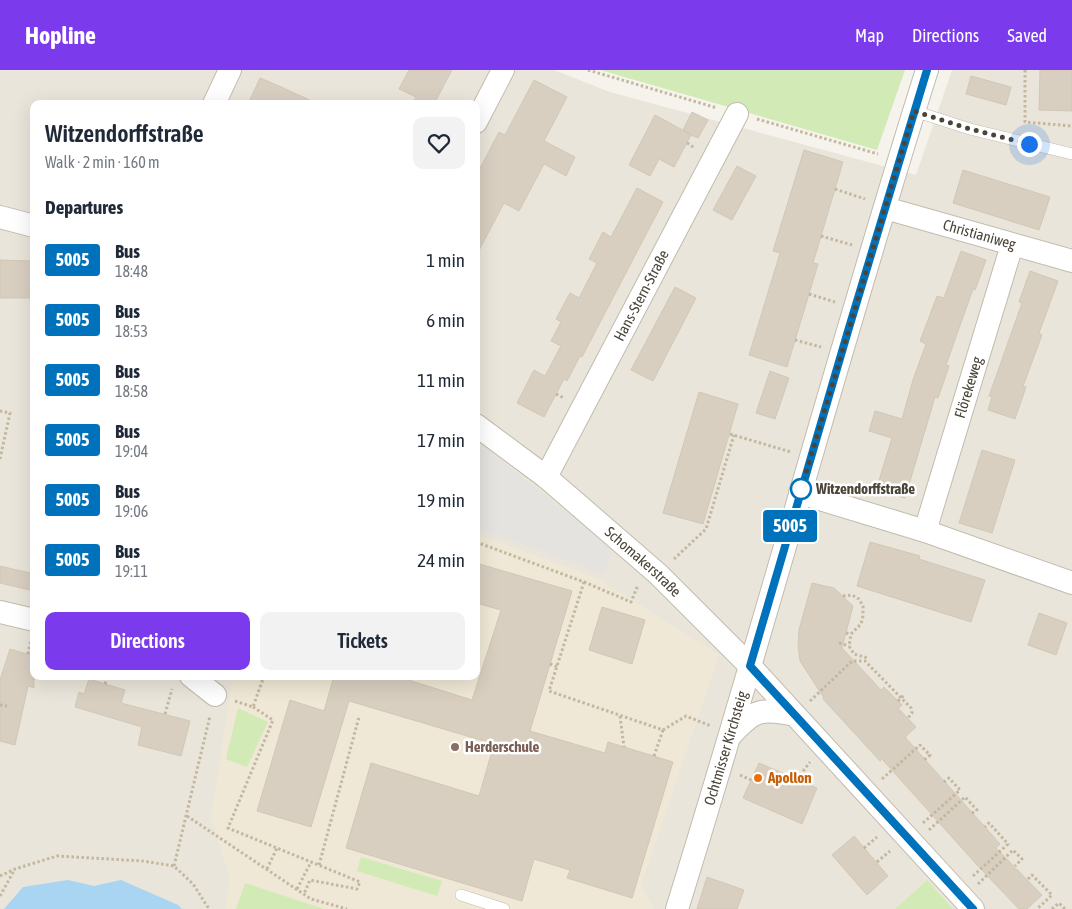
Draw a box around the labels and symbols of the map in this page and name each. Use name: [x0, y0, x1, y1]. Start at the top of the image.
your location: [1017, 132, 1042, 157]
street label: Christianiweg: [941, 216, 1018, 253]
street label: Hans-Stern-Straße: [610, 247, 672, 344]
street label: Flörekeweg: [951, 354, 986, 420]
marker: Witzendorffstraße: [790, 478, 812, 500]
place label: Witzendorffstraße: [815, 480, 915, 497]
line badge: 5005: [755, 510, 825, 542]
street label: Schomakerstraße: [602, 523, 685, 600]
street label: Ochtmisser Kirchsteig: [700, 688, 751, 807]
place label: Herderschule: [465, 738, 539, 755]
marker: Herderschule: [449, 741, 461, 753]
place label: Apollon: [767, 769, 812, 786]
marker: Apollon: [752, 772, 764, 784]

